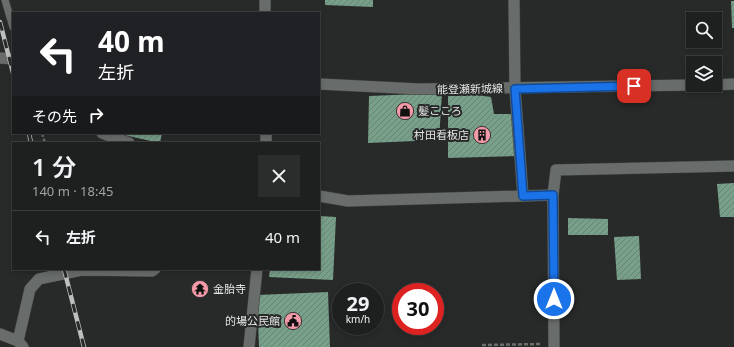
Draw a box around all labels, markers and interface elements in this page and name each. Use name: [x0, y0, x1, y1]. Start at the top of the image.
map controls: [686, 12, 722, 92]
button: search: [686, 12, 722, 48]
text: 40 m: [98, 22, 165, 60]
icon: left: [32, 28, 84, 80]
button: layers: [686, 56, 722, 92]
text: 左折: [98, 60, 134, 84]
pin: [617, 69, 651, 103]
icon: arrive: [623, 75, 645, 97]
street label: 能登瀬新城線: [437, 80, 503, 97]
shop icon: 髪こころ: [395, 101, 415, 121]
place label: 髪こころ: [418, 103, 462, 118]
icon: right: [85, 104, 107, 126]
text: その先: [32, 106, 77, 126]
building icon: 村田看板店: [472, 125, 492, 145]
place label: 村田看板店: [414, 127, 469, 142]
text: 1 分: [32, 150, 76, 183]
button: close: [258, 155, 300, 197]
text: 140 m · 18:45: [32, 182, 113, 200]
icon: left: [32, 226, 54, 248]
text: 左折: [66, 227, 96, 247]
text: 40 m: [265, 227, 300, 247]
position arrow: [533, 278, 575, 320]
temple icon: 金胎寺: [190, 279, 210, 299]
place label: 金胎寺: [213, 281, 246, 296]
speed limit sign: 30: [392, 283, 444, 335]
text: 29: [347, 290, 369, 317]
public building icon: 的場公民館: [283, 311, 303, 331]
text: km/h: [346, 312, 370, 326]
place label: 的場公民館: [225, 313, 280, 328]

